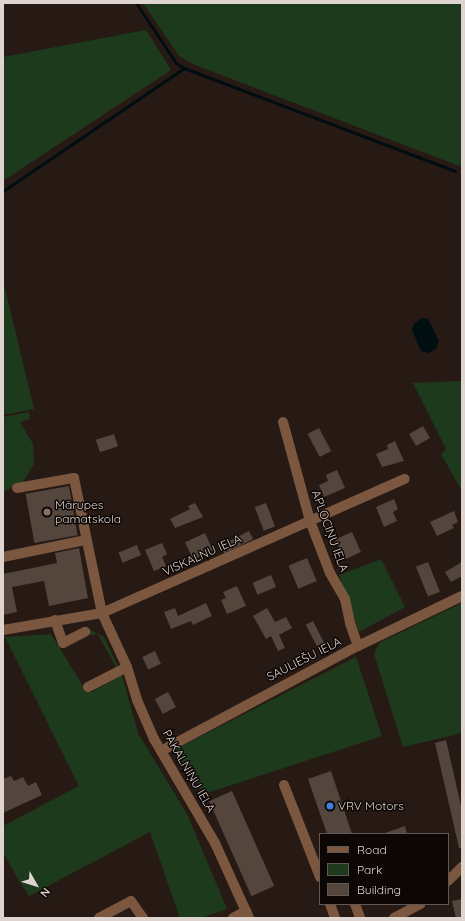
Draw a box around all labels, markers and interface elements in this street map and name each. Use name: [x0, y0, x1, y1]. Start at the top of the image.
street label: APLOCIŅU IELA: [309, 488, 351, 574]
place label: Mārupes pamatskola: [55, 498, 121, 526]
marker: Mārupes pamatskola: [42, 507, 52, 517]
street label: VISKALNU IELA: [160, 531, 244, 579]
street label: SAULIEŠU IELA: [264, 634, 344, 684]
street label: PAKALNIŅU IELA: [160, 727, 218, 815]
place label: VRV Motors: [338, 799, 404, 813]
marker: VRV Motors: [325, 801, 335, 811]
legend: [319, 833, 449, 905]
text: Road: [357, 842, 387, 857]
text: Park: [357, 862, 382, 877]
north arrow: [16, 865, 56, 905]
text: Building: [357, 882, 401, 897]
text: N: [37, 885, 53, 900]

